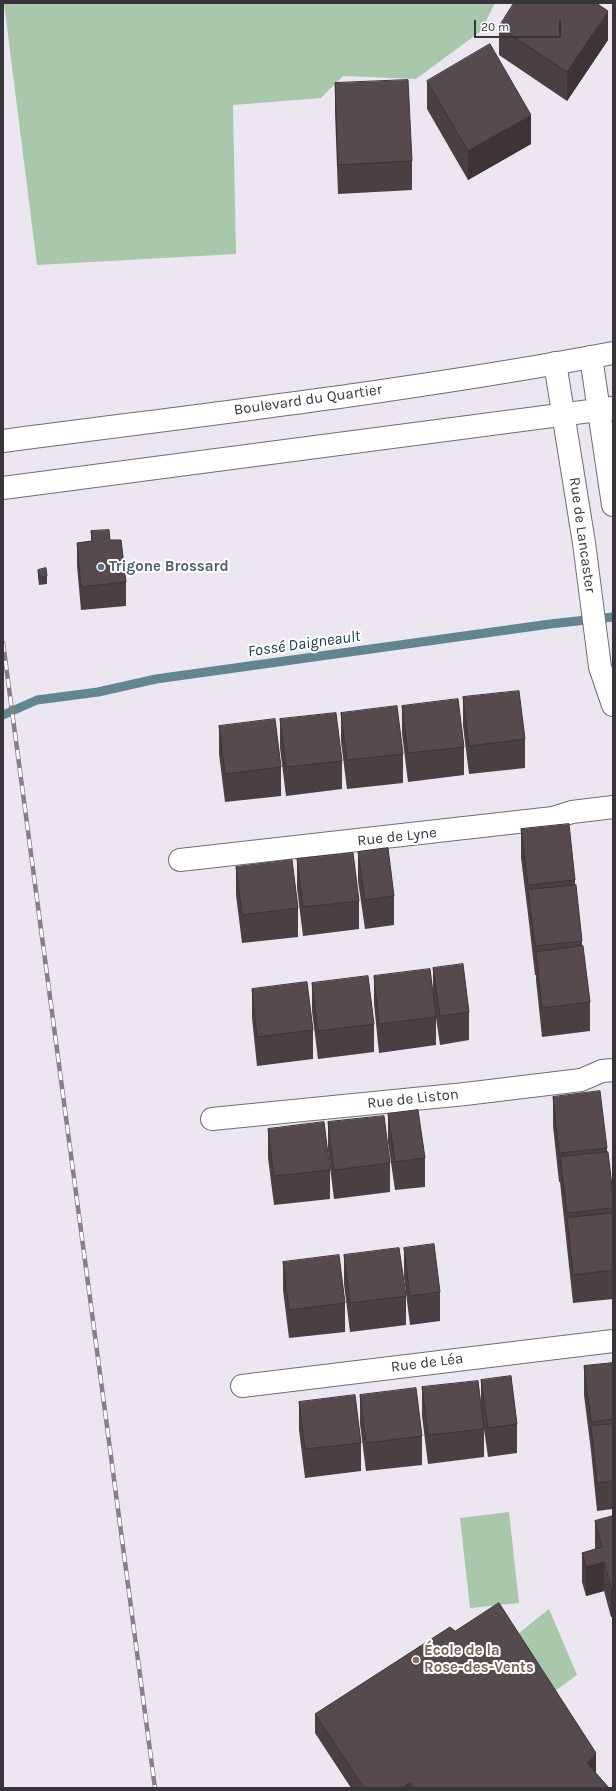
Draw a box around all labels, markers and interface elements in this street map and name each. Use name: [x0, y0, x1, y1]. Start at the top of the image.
scale bar: [476, 12, 563, 38]
text: 20 m: [481, 20, 509, 34]
street label: Boulevard du Quartier: [233, 381, 383, 419]
street label: Rue de Lancaster: [565, 476, 599, 594]
place label: Trigone Brossard: [109, 558, 229, 576]
marker: Trigone Brossard: [96, 562, 106, 572]
water label: Fossé Daigneault: [247, 627, 361, 661]
street label: Rue de Lyne: [356, 824, 438, 850]
street label: Rue de Liston: [366, 1085, 460, 1113]
street label: Rue de Léa: [390, 1350, 464, 1376]
place label: École de la Rose-des-Vents: [424, 1642, 534, 1677]
marker: École de la Rose-des-Vents: [411, 1655, 421, 1665]

